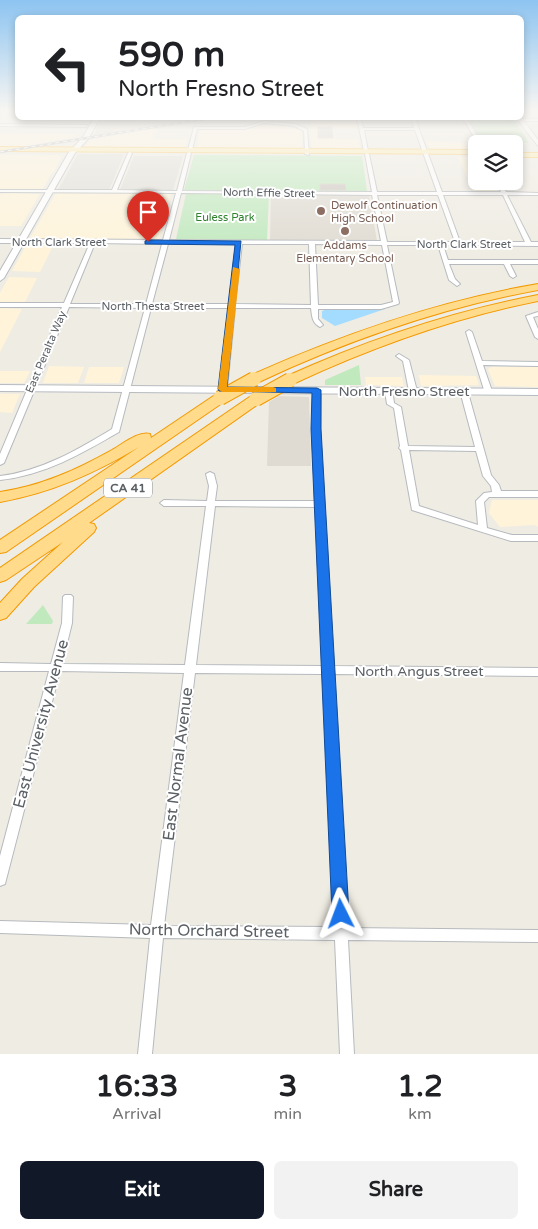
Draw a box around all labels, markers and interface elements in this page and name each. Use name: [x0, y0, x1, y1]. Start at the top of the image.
text: 590 m: [118, 34, 225, 76]
icon: left: [35, 35, 100, 100]
text: North Fresno Street: [118, 76, 324, 102]
map controls: [468, 135, 523, 190]
button: layers: [468, 135, 523, 190]
street label: North Effie Street: [223, 186, 315, 200]
pin: [127, 191, 169, 242]
icon: arrive: [134, 198, 162, 226]
place label: Dewolf Continuation High School: [331, 199, 438, 225]
marker: Dewolf Continuation High School: [315, 205, 327, 217]
park label: Euless Park: [195, 211, 255, 224]
marker: Addams Elementary School: [339, 225, 351, 237]
street label: North Clark Street: [12, 236, 106, 249]
street label: North Clark Street: [417, 238, 511, 251]
place label: Addams Elementary School: [296, 239, 394, 265]
street label: North Thesta Street: [102, 300, 204, 313]
street label: East Peralta Way: [23, 309, 69, 395]
street label: North Fresno Street: [338, 383, 470, 400]
road number: CA 41: [104, 478, 152, 498]
street label: East University Avenue: [9, 637, 73, 811]
street label: North Angus Street: [354, 663, 484, 680]
street label: East Normal Avenue: [159, 686, 197, 842]
position arrow: [314, 887, 366, 939]
street label: North Orchard Street: [129, 920, 289, 942]
text: 16:33: [95, 1068, 178, 1105]
text: 3: [278, 1068, 297, 1105]
text: 1.2: [397, 1068, 443, 1105]
text: Arrival: [112, 1104, 162, 1124]
text: min: [274, 1104, 302, 1124]
text: km: [408, 1104, 432, 1124]
button: Exit: [20, 1161, 264, 1219]
button: Share: [274, 1161, 518, 1219]

